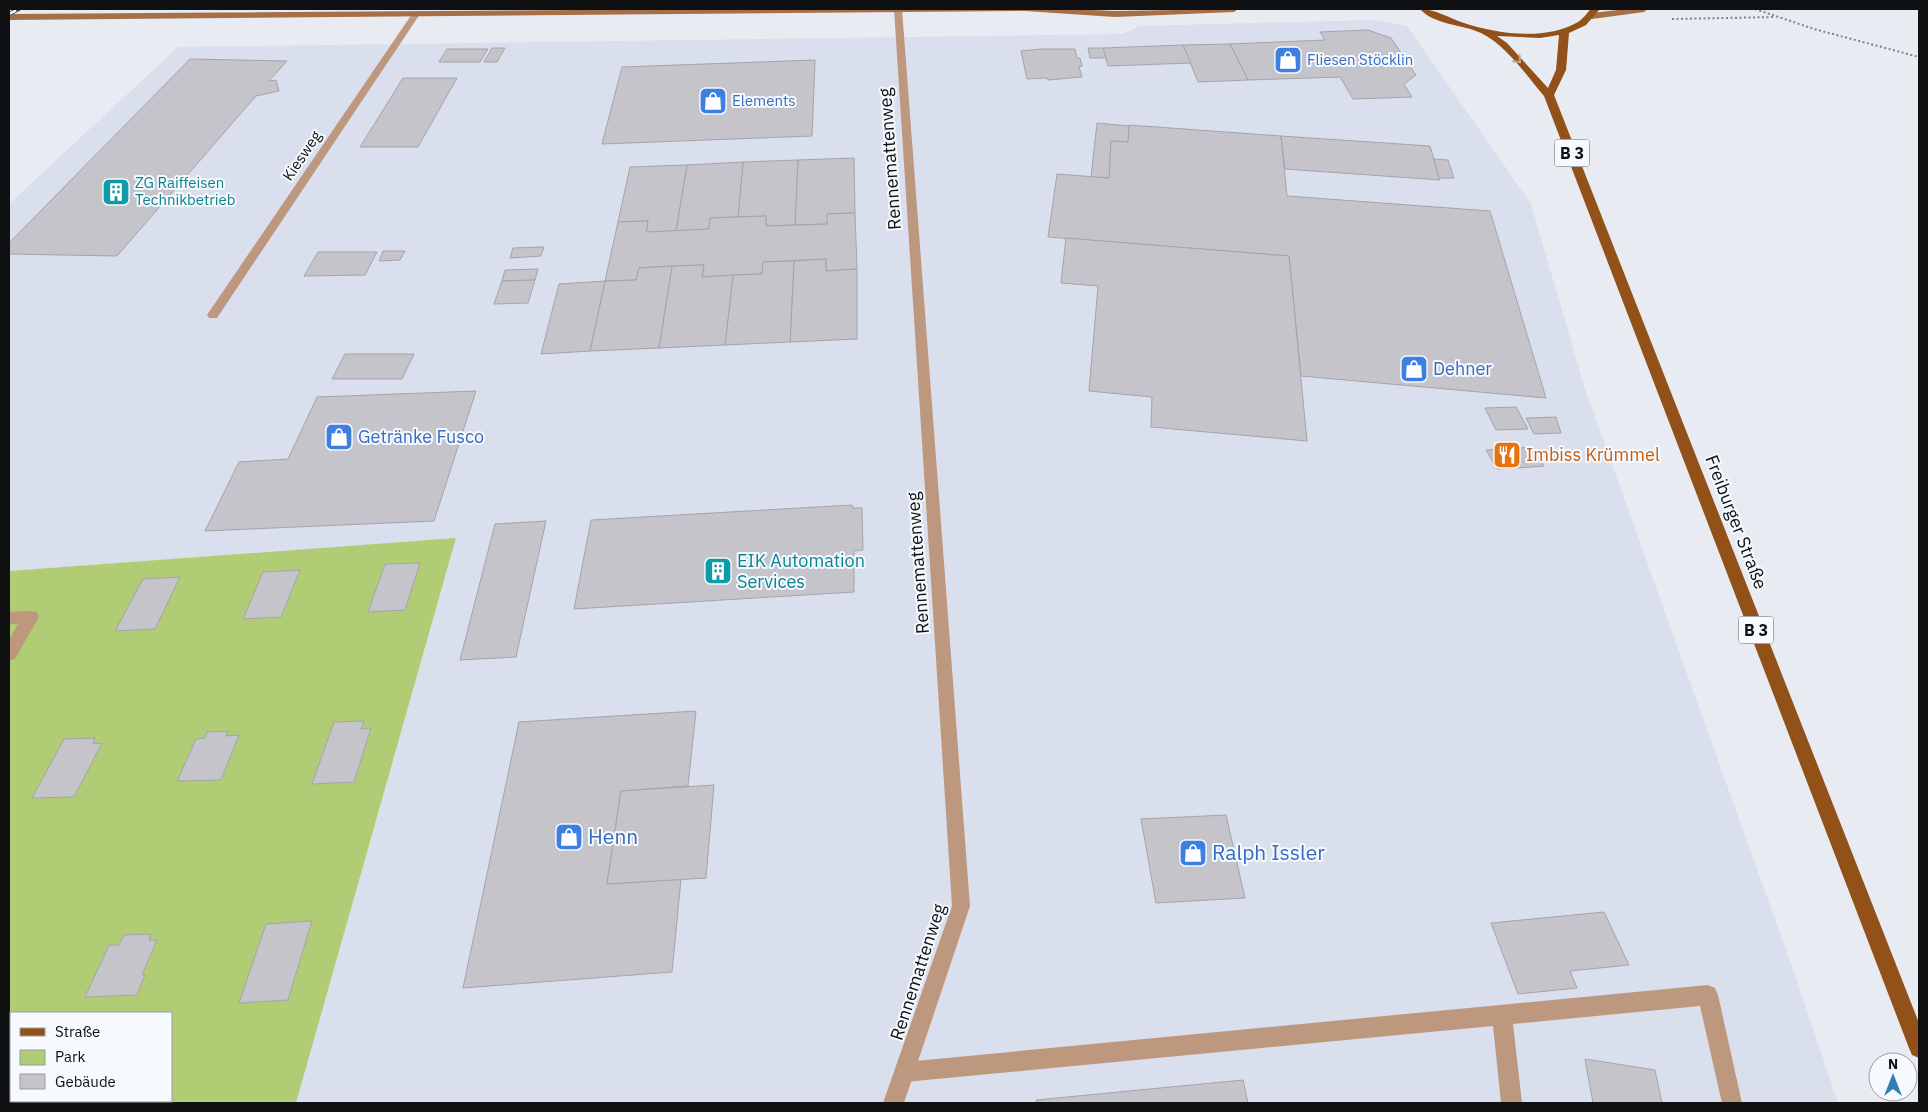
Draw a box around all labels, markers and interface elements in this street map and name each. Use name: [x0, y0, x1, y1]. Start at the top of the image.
shop icon: Fliesen Stöcklin: [1273, 45, 1303, 75]
place label: Fliesen Stöcklin: [1307, 50, 1413, 69]
one-way arrow: [1512, 54, 1521, 63]
shop icon: Elements: [698, 86, 728, 116]
street label: Rennemattenweg: [873, 87, 906, 231]
place label: Elements: [732, 91, 795, 110]
street label: Kiesweg: [278, 127, 325, 184]
road number: B 3: [1554, 140, 1590, 167]
place label: ZG Raiffeisen Technikbetrieb: [135, 173, 235, 209]
building icon: ZG Raiffeisen Technikbetrieb: [101, 177, 131, 207]
shop icon: Dehner: [1399, 354, 1429, 384]
place label: Dehner: [1433, 357, 1492, 380]
shop icon: Getränke Fusco: [324, 422, 354, 452]
place label: Getränke Fusco: [358, 425, 484, 448]
restaurant icon: Imbiss Krümmel: [1492, 440, 1522, 470]
place label: Imbiss Krümmel: [1526, 443, 1660, 466]
street label: Freiburger Straße: [1700, 451, 1773, 592]
street label: Rennemattenweg: [901, 491, 934, 635]
place label: EIK Automation Services: [737, 549, 865, 593]
building icon: EIK Automation Services: [703, 556, 733, 586]
road number: B 3: [1738, 616, 1774, 644]
shop icon: Henn: [554, 822, 584, 852]
place label: Henn: [588, 822, 638, 850]
shop icon: Ralph Issler: [1178, 838, 1208, 868]
place label: Ralph Issler: [1212, 838, 1325, 866]
street label: Rennemattenweg: [885, 900, 951, 1043]
legend: [10, 1012, 172, 1102]
text: Straße: [55, 1022, 100, 1041]
text: Park: [55, 1047, 85, 1066]
north arrow: [1868, 1052, 1918, 1102]
text: N: [1888, 1055, 1898, 1073]
text: Gebäude: [55, 1072, 116, 1091]

